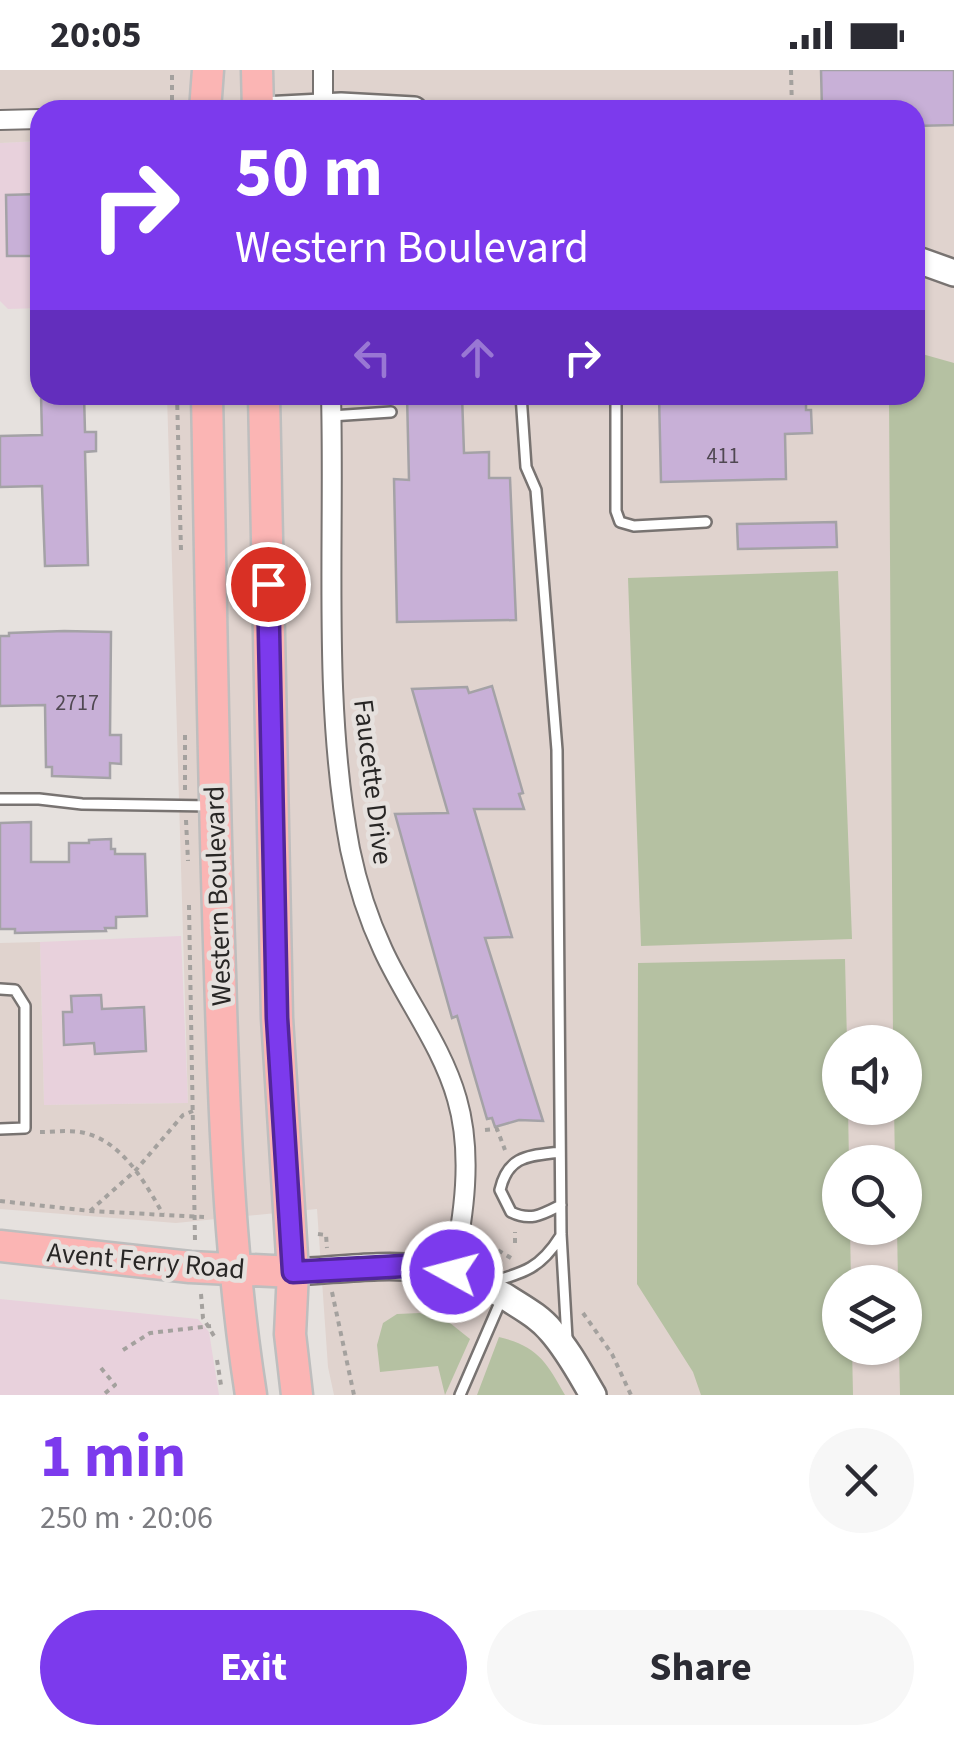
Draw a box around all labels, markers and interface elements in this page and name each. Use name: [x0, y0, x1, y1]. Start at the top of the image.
text: 20:05: [50, 8, 142, 62]
text: 50 m: [235, 123, 383, 223]
icon: right: [70, 140, 200, 270]
text: Western Boulevard: [235, 216, 589, 280]
icon: left: [345, 330, 400, 385]
icon: ahead: [450, 330, 505, 385]
icon: right: [555, 330, 610, 385]
house number: 411: [707, 440, 739, 472]
pin: [226, 542, 311, 627]
icon: arrive: [241, 557, 296, 612]
house number: 2717: [55, 687, 99, 719]
street label: Faucette Drive: [343, 697, 403, 867]
street label: Western Boulevard: [194, 785, 242, 1007]
map controls: [822, 1025, 922, 1365]
button: sound: [822, 1025, 922, 1125]
button: search: [822, 1145, 922, 1245]
position arrow: [400, 1220, 504, 1324]
street label: Avent Ferry Road: [45, 1232, 247, 1290]
button: layers: [822, 1265, 922, 1365]
text: 1 min: [40, 1415, 186, 1500]
button: close: [809, 1428, 914, 1533]
text: 250 m · 20:06: [40, 1495, 213, 1541]
button: Exit: [40, 1610, 467, 1725]
button: Share: [487, 1610, 914, 1725]

